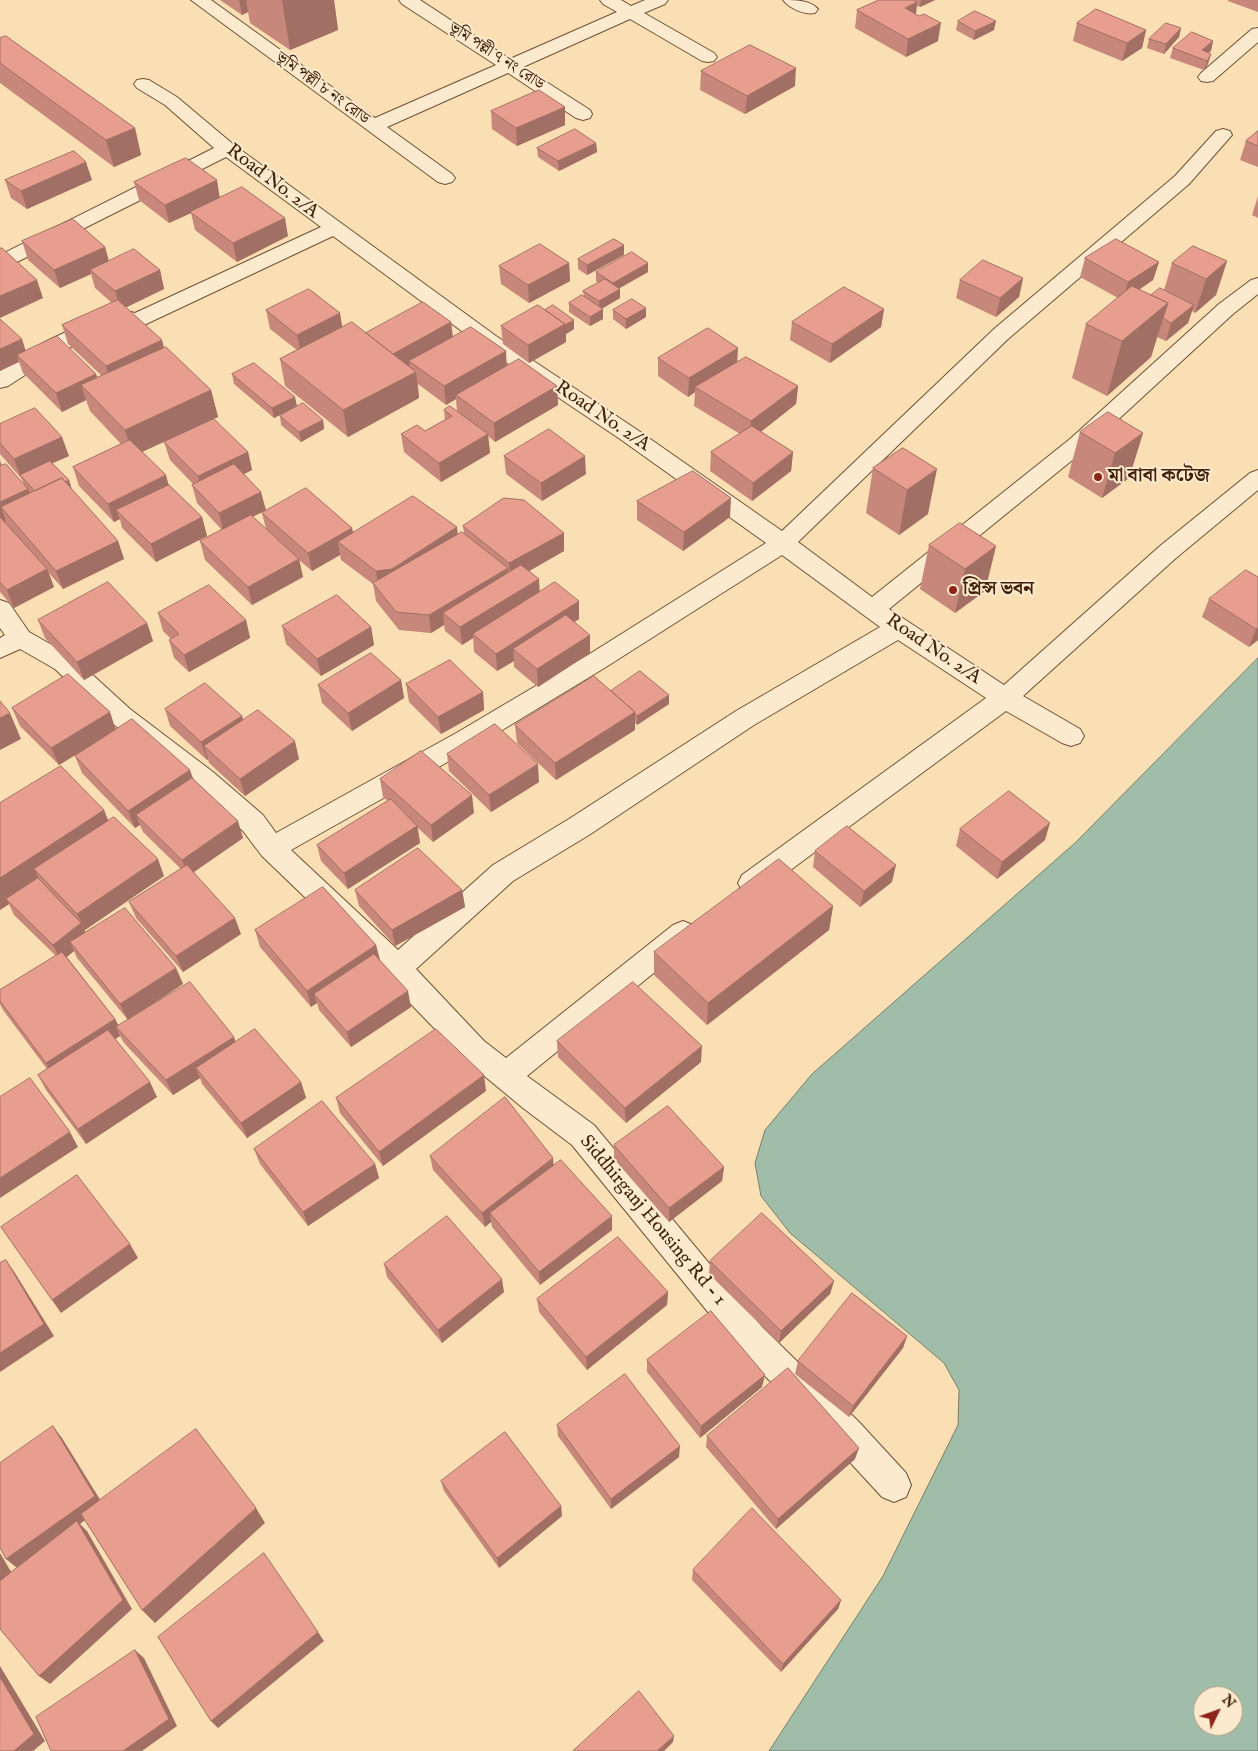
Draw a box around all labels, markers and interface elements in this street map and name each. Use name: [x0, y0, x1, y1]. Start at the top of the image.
street label: ভূমি পল্লী ৭ নং রোড: [445, 19, 547, 95]
street label: ভূমি পল্লী ৮ নং রোড: [271, 49, 373, 129]
street label: Road No. 2/A: [221, 140, 323, 224]
street label: Road No. 2/A: [550, 377, 654, 457]
place label: মা বাবা কটেজ: [1108, 466, 1210, 488]
marker: মা বাবা কটেজ: [1092, 471, 1104, 483]
place label: প্রিন্স ভবন: [963, 579, 1034, 601]
marker: প্রিন্স ভবন: [947, 584, 959, 596]
street label: Road No. 2/A: [881, 610, 985, 690]
street label: Siddhirganj Housing Rd - 1: [574, 1131, 730, 1311]
north arrow: [1193, 1686, 1243, 1736]
text: N: [1218, 1691, 1239, 1712]

